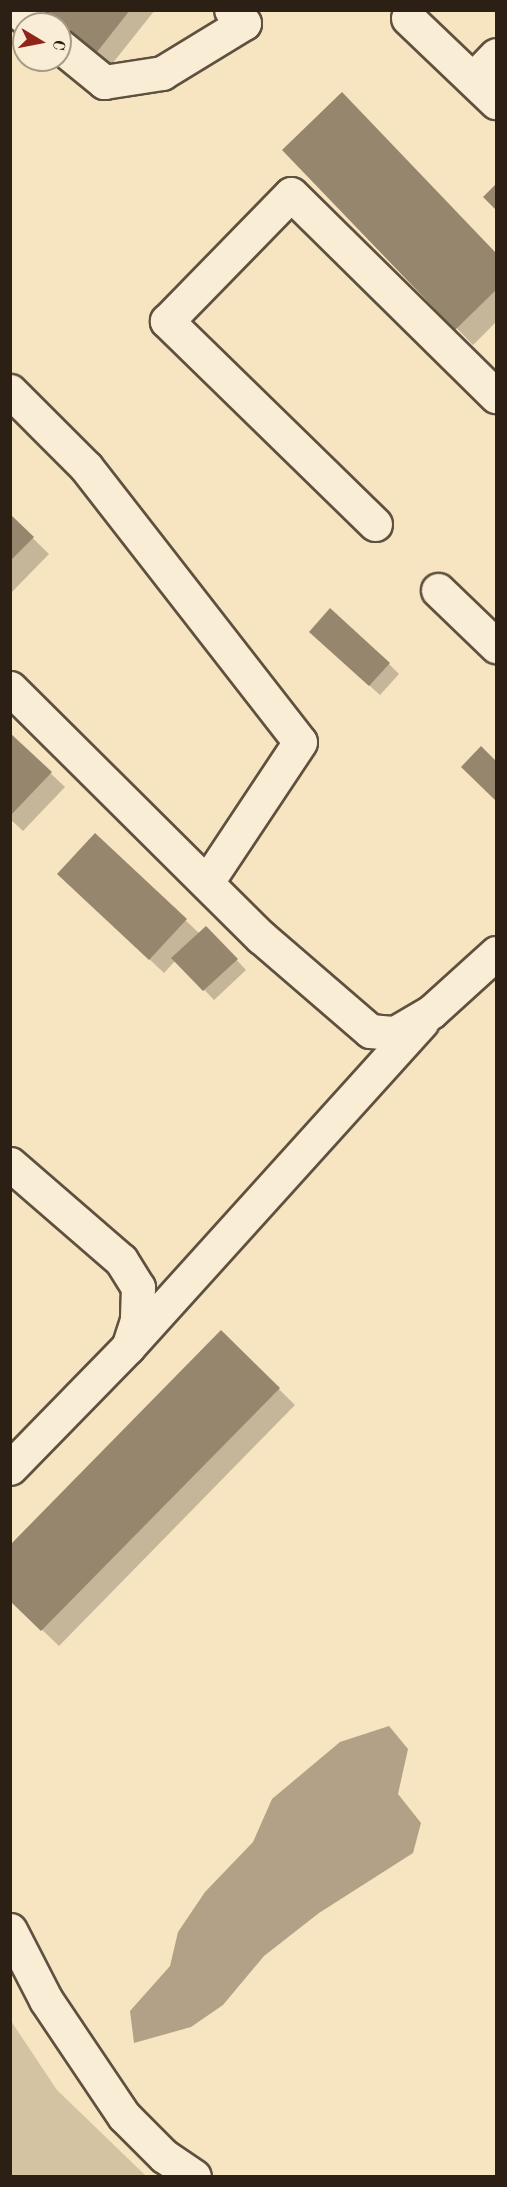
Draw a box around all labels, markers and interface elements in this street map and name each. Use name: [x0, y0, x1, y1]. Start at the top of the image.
north arrow: [12, 12, 72, 72]
text: С: [49, 38, 67, 51]

